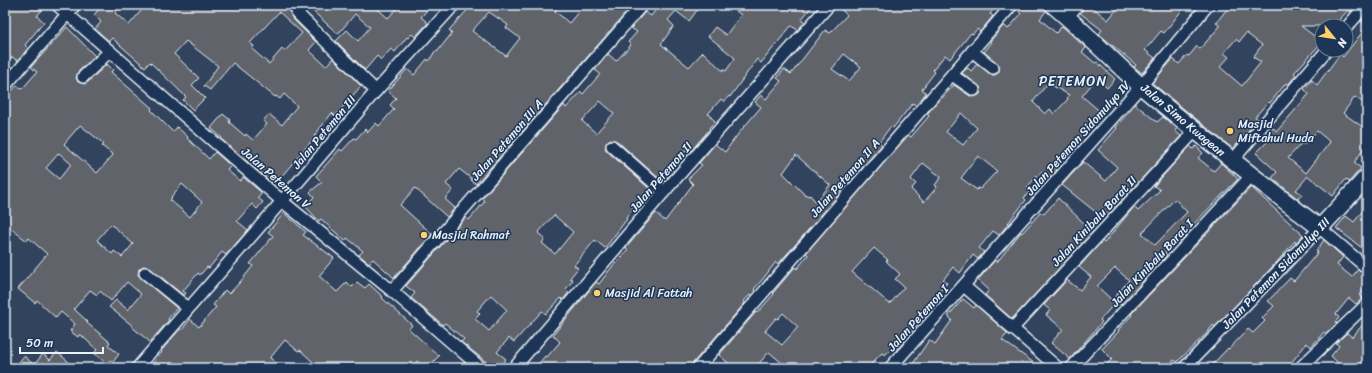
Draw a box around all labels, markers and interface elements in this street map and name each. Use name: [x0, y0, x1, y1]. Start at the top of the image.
north arrow: [1314, 18, 1354, 58]
text: N: [1332, 34, 1353, 51]
district label: PETEMON: [1039, 69, 1107, 94]
street label: Jalan Petemon Sidomulyo IV: [1019, 75, 1137, 201]
street label: Jalan Simo Kwagean: [1135, 77, 1231, 163]
street label: Jalan Petemon III: [286, 90, 362, 175]
street label: Jalan Petemon III A: [464, 94, 549, 187]
place label: Masjid Miftahul Huda: [1238, 113, 1315, 149]
marker: Masjid Miftahul Huda: [1225, 126, 1235, 136]
street label: Jalan Petemon II A: [804, 133, 886, 223]
street label: Jalan Petemon II: [623, 136, 698, 218]
street label: Jalan Petemon V: [235, 141, 317, 215]
street label: Jalan Kinibalu Barat II: [1045, 170, 1143, 272]
street label: Jalan Petemon Sidomulyo III: [1216, 212, 1336, 335]
street label: Jalan Kinibalu Barat I: [1104, 213, 1200, 313]
place label: Masjid Rahmat: [432, 224, 511, 246]
marker: Masjid Rahmat: [419, 230, 429, 240]
street label: Jalan Petemon I: [881, 278, 955, 357]
place label: Masjid Al Fattah: [605, 282, 692, 304]
marker: Masjid Al Fattah: [592, 288, 602, 298]
scale bar: [20, 329, 103, 355]
text: 50 m: [26, 332, 53, 354]

